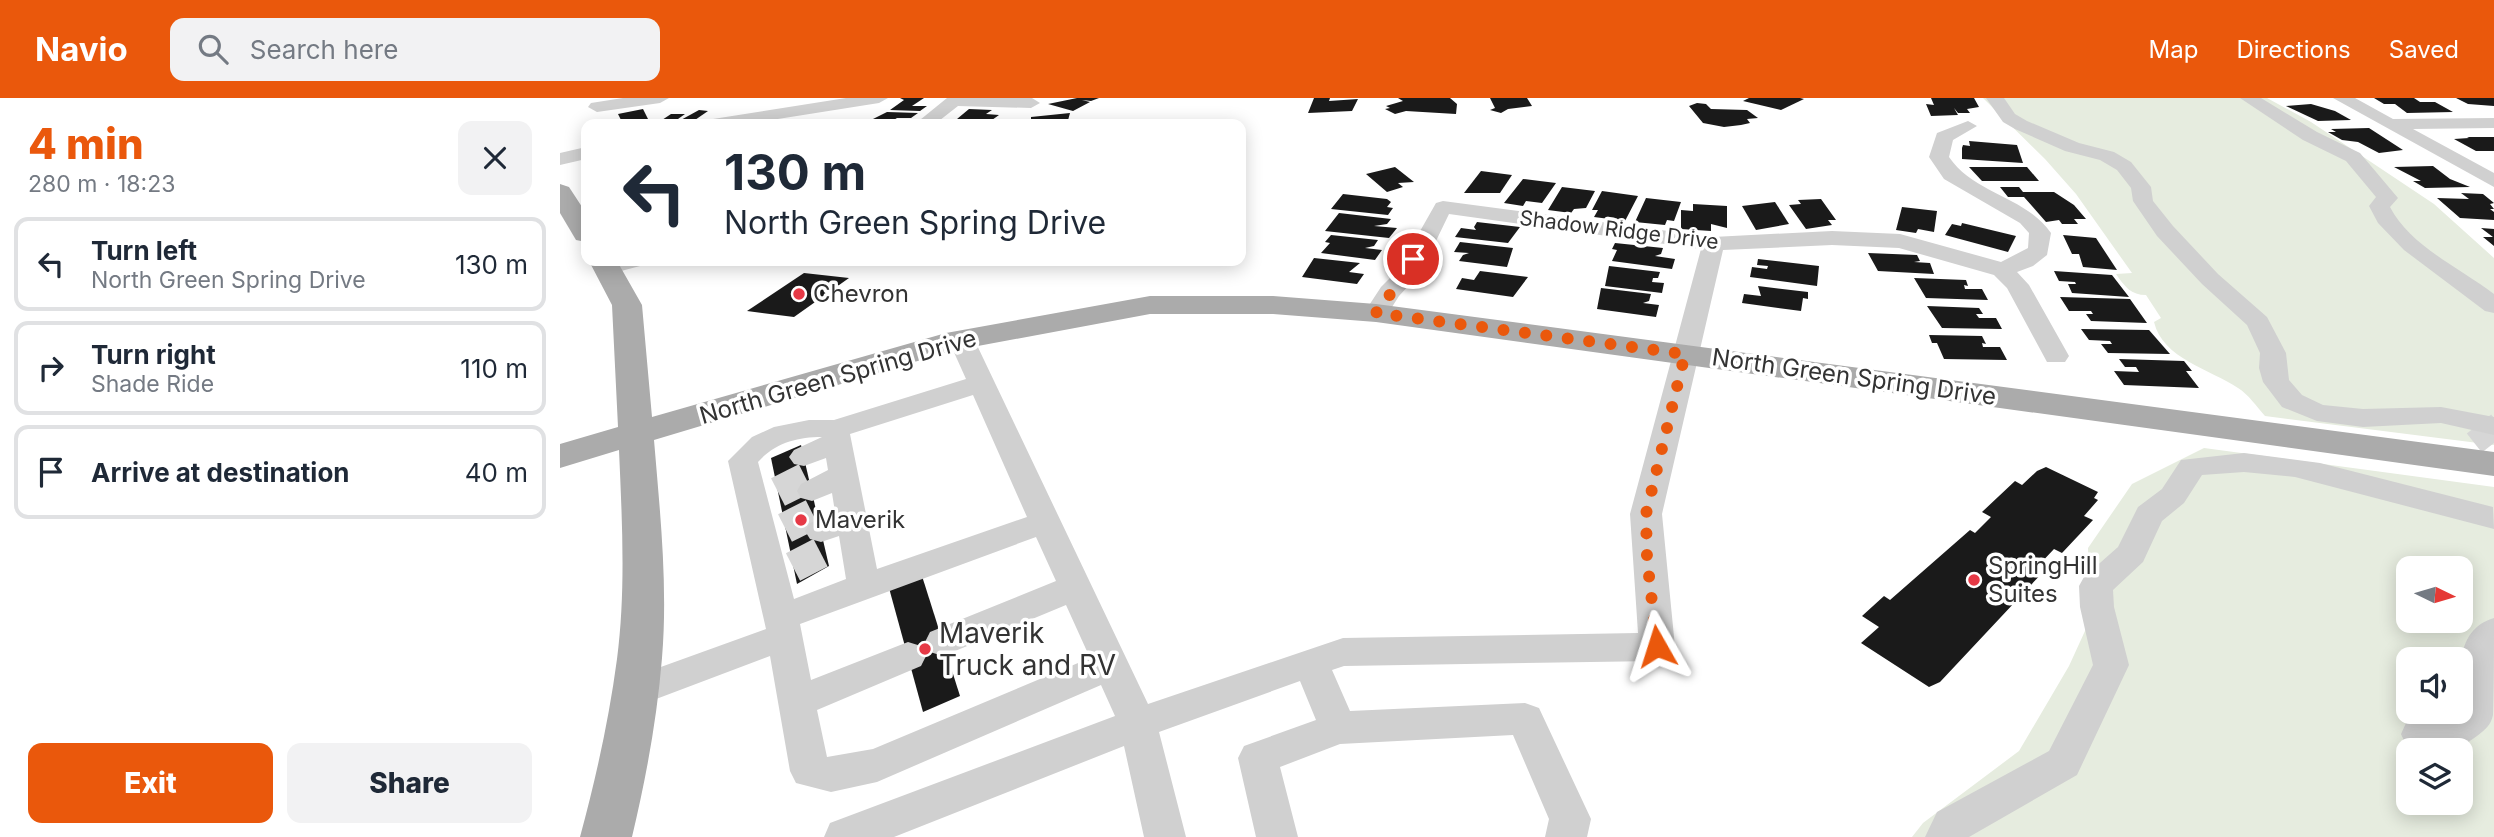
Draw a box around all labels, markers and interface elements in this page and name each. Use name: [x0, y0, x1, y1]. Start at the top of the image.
search box: [170, 18, 660, 81]
text: Navio: [35, 29, 128, 69]
icon: search: [194, 30, 232, 68]
text: Search here: [250, 34, 398, 65]
text: Map: [2149, 35, 2198, 64]
text: Directions: [2236, 35, 2351, 64]
text: Saved: [2389, 35, 2459, 64]
text: 4 min: [28, 118, 144, 169]
button: close: [458, 121, 532, 195]
text: 130 m: [724, 143, 866, 202]
icon: left: [609, 147, 700, 238]
text: 280 m · 18:23: [28, 170, 175, 198]
text: North Green Spring Drive: [724, 203, 1106, 242]
street label: Shadow Ridge Drive: [1518, 205, 1720, 254]
pin: [1383, 229, 1443, 289]
text: Turn left: [91, 235, 197, 266]
icon: arrive: [1394, 240, 1432, 278]
icon: left: [32, 245, 70, 283]
text: 130 m: [455, 249, 528, 280]
text: North Green Spring Drive: [91, 266, 366, 294]
place label: Chevron: [813, 279, 909, 308]
marker: Chevron: [791, 286, 807, 302]
street label: North Green Spring Drive: [696, 323, 980, 430]
text: Turn right: [91, 339, 216, 370]
street label: North Green Spring Drive: [1710, 342, 1998, 411]
icon: right: [32, 349, 70, 387]
text: 110 m: [460, 353, 528, 384]
text: Shade Ride: [91, 370, 214, 398]
icon: arrive: [32, 453, 70, 491]
text: Arrive at destination: [91, 457, 350, 488]
text: 40 m: [465, 457, 528, 488]
place label: Maverik: [815, 505, 905, 534]
marker: Maverik: [793, 512, 809, 528]
place label: SpringHill Suites: [1988, 551, 2098, 608]
north arrow: [2396, 556, 2473, 634]
map controls: [2396, 556, 2473, 815]
marker: SpringHill Suites: [1966, 572, 1982, 588]
position arrow: [1620, 609, 1694, 683]
place label: Maverik Truck and RV: [939, 616, 1116, 682]
marker: Maverik Truck and RV: [917, 641, 933, 657]
button: sound: [2396, 647, 2473, 724]
button: layers: [2396, 738, 2473, 815]
button: Exit: [28, 743, 273, 823]
button: Share: [287, 743, 532, 823]

